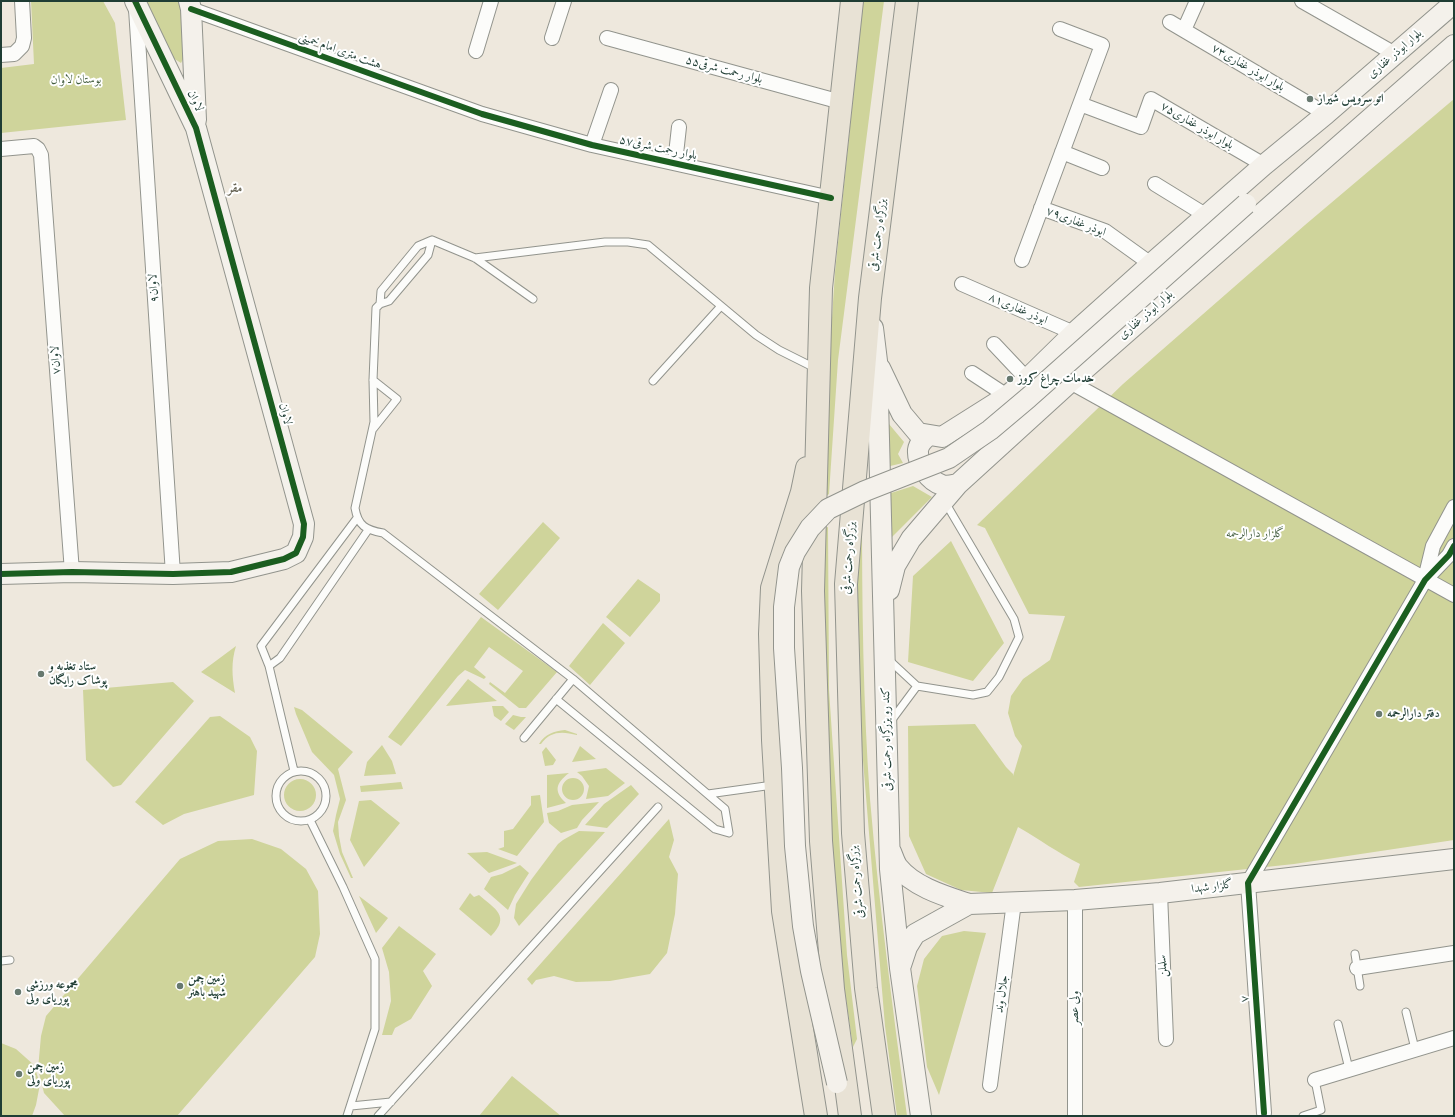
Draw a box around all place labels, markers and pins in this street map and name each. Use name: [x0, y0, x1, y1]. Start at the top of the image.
place label: اتو سرویس شیراز: [1318, 92, 1384, 106]
marker: اتو سرویس شیراز: [1305, 94, 1315, 104]
place label: خدمات چراغ کروز: [1018, 372, 1094, 386]
marker: خدمات چراغ کروز: [1005, 374, 1015, 384]
place label: ستاد تغذیه و پوشاک رایگان: [49, 660, 107, 688]
marker: ستاد تغذیه و پوشاک رایگان: [36, 669, 46, 679]
place label: دفتر دارالرحمه: [1387, 707, 1440, 721]
marker: دفتر دارالرحمه: [1374, 709, 1384, 719]
place label: زمین چمن شهید باهنر: [188, 972, 226, 1000]
place label: مجموعه ورزشی پوریای ولی: [26, 978, 78, 1006]
marker: زمین چمن شهید باهنر: [175, 981, 185, 991]
marker: مجموعه ورزشی پوریای ولی: [13, 987, 23, 997]
place label: زمین چمن پوریای ولی: [27, 1060, 70, 1088]
marker: زمین چمن پوریای ولی: [14, 1069, 24, 1079]

